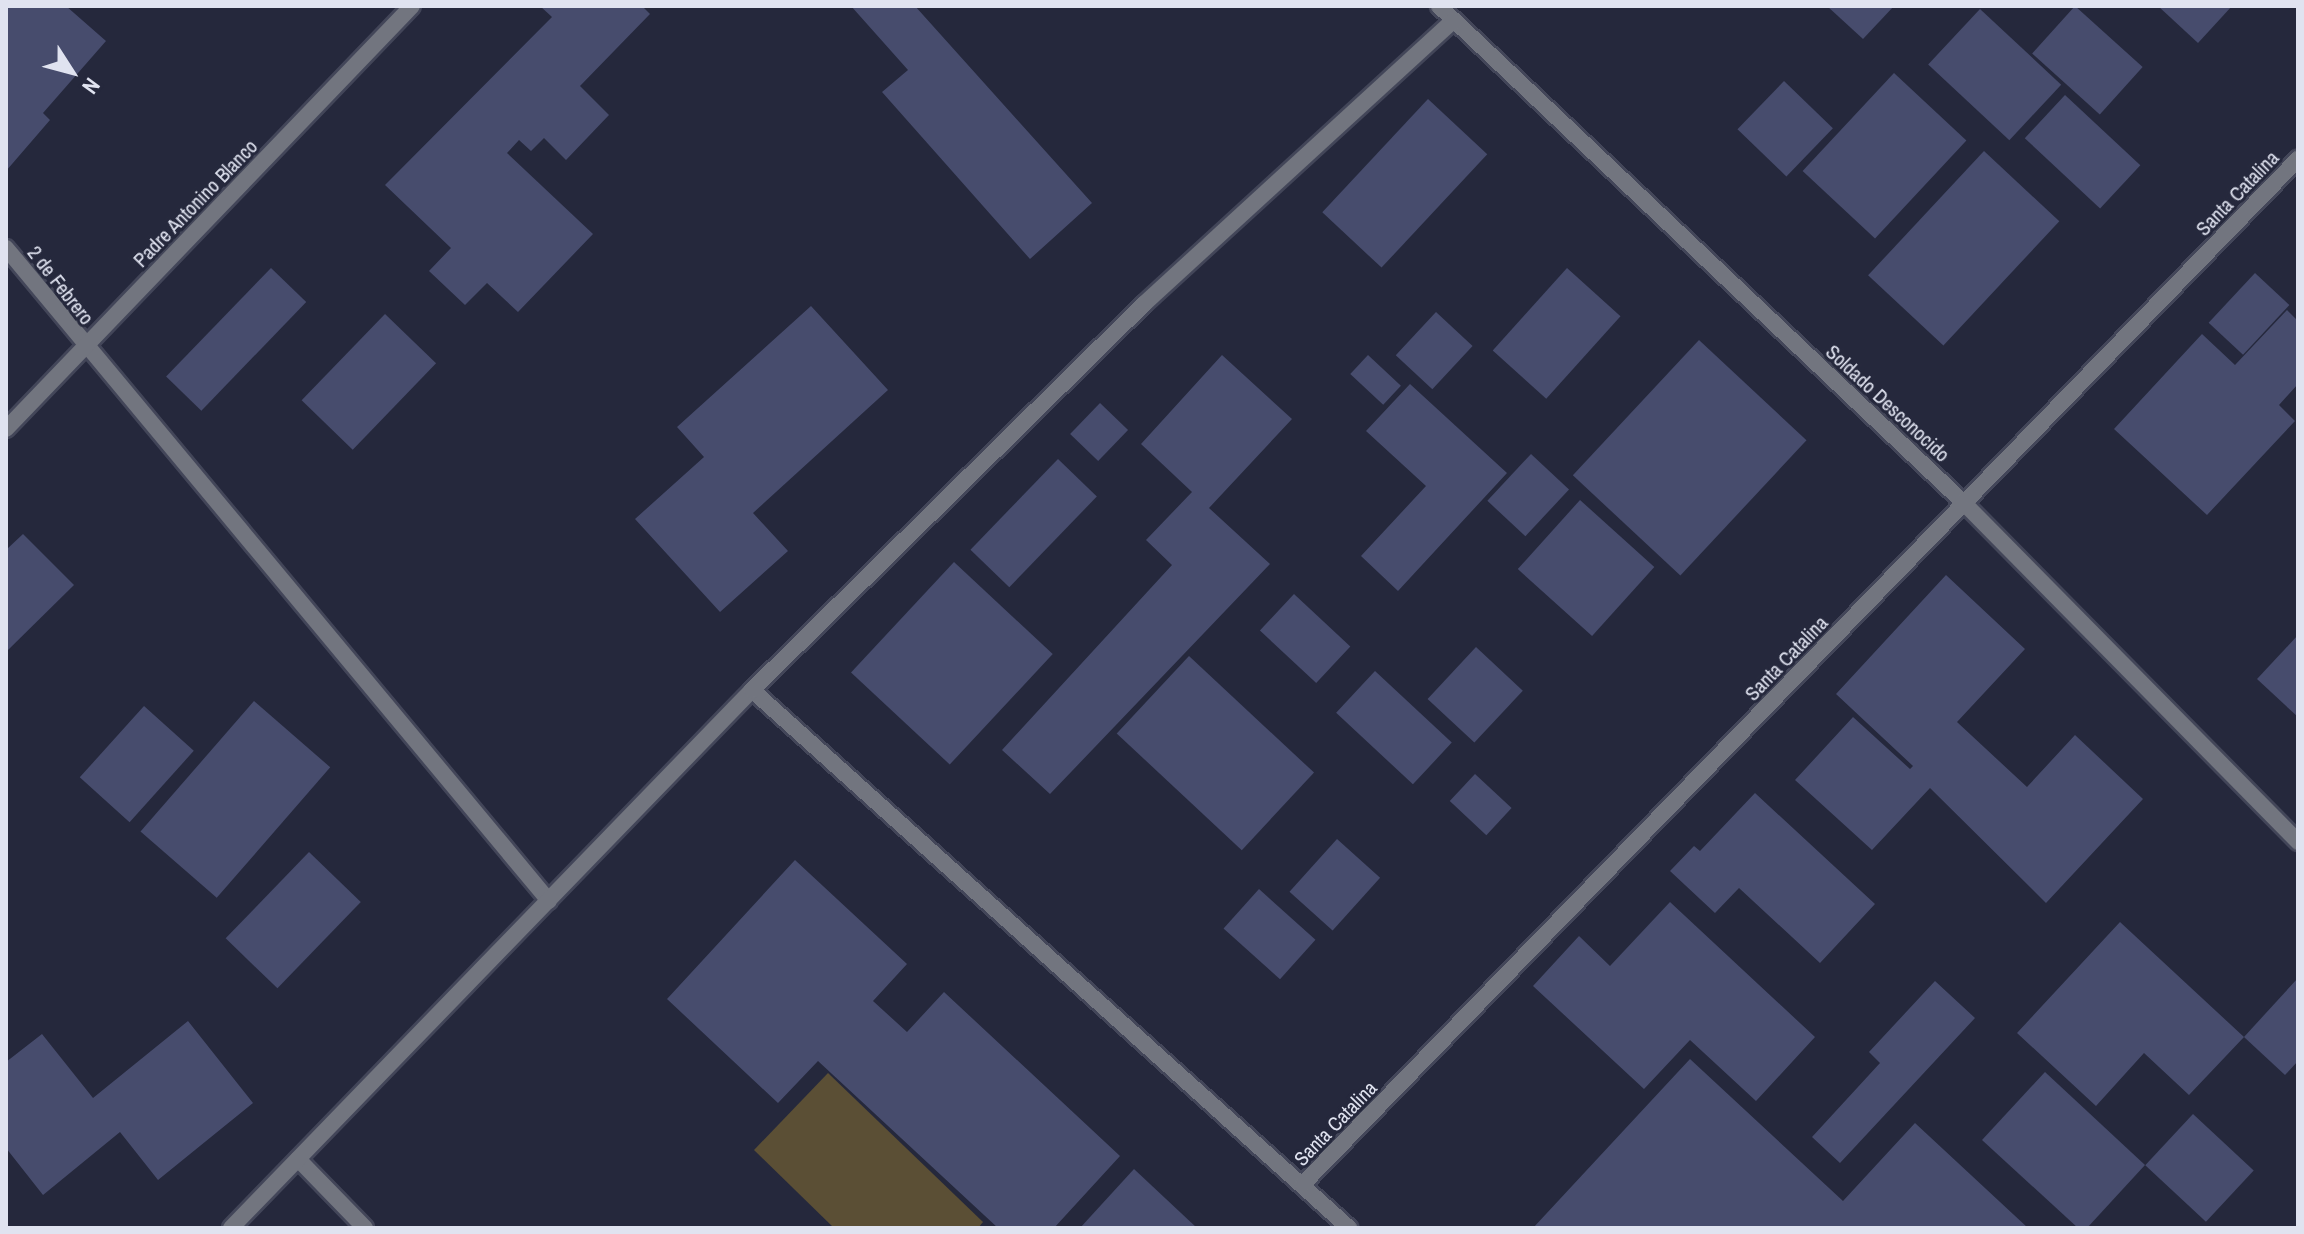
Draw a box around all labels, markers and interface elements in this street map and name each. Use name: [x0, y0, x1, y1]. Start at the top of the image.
north arrow: [32, 32, 112, 112]
text: N: [75, 72, 107, 100]
street label: Padre Antonino Blanco: [128, 134, 262, 272]
street label: Santa Catalina: [2191, 146, 2283, 240]
street label: 2 de Febrero: [23, 241, 99, 329]
street label: Soldado Desconocido: [1821, 340, 1955, 466]
street label: Santa Catalina: [1740, 611, 1832, 705]
street label: Santa Catalina: [1289, 1076, 1381, 1170]

